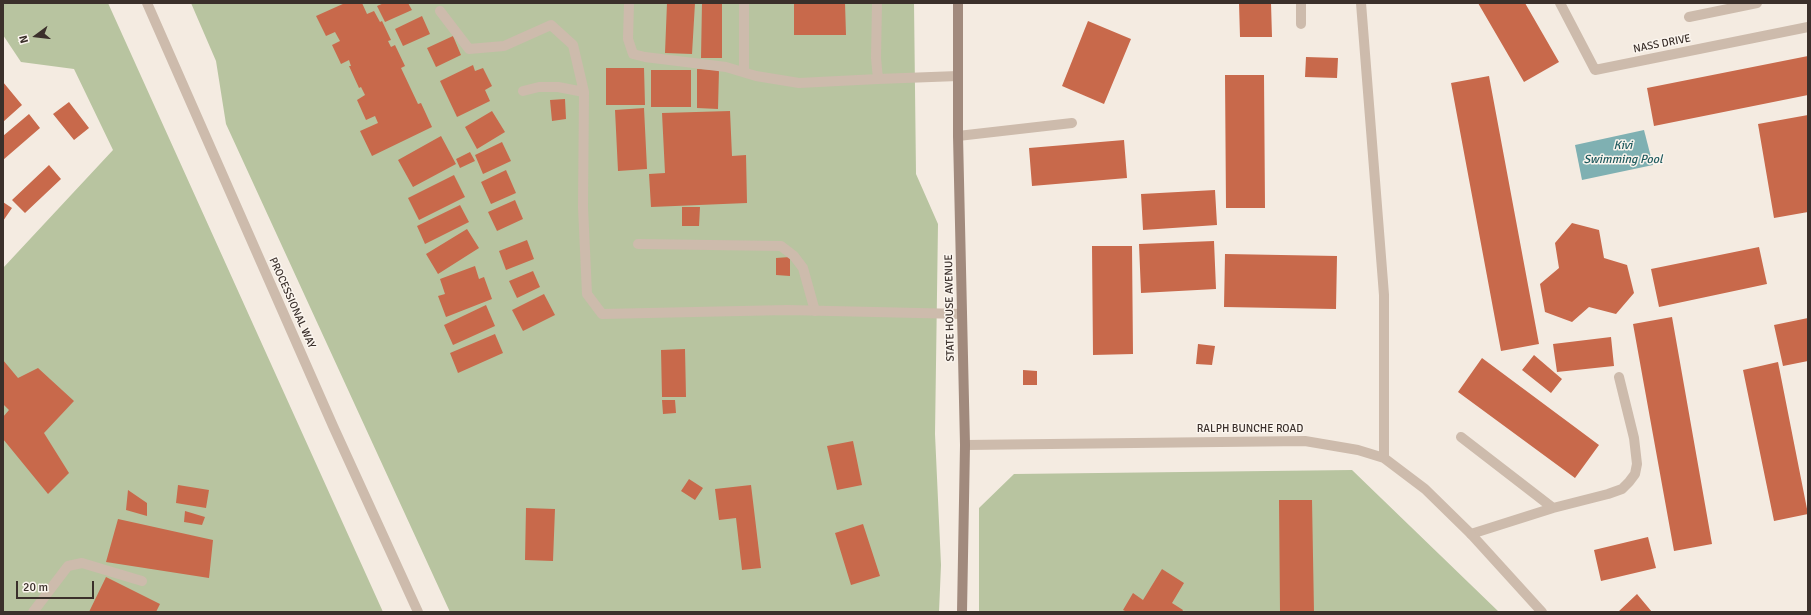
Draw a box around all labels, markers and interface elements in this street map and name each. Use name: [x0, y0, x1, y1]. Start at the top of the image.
north arrow: [16, 16, 56, 56]
street label: NASS DRIVE: [1632, 32, 1692, 56]
text: N: [17, 34, 31, 45]
water label: Kivi Swimming Pool: [1584, 139, 1662, 167]
street label: STATE HOUSE AVENUE: [942, 254, 958, 362]
street label: PROCESSIONAL WAY: [266, 255, 318, 351]
street label: RALPH BUNCHE ROAD: [1197, 422, 1303, 436]
scale bar: [18, 573, 96, 599]
text: 20 m: [23, 580, 48, 595]

